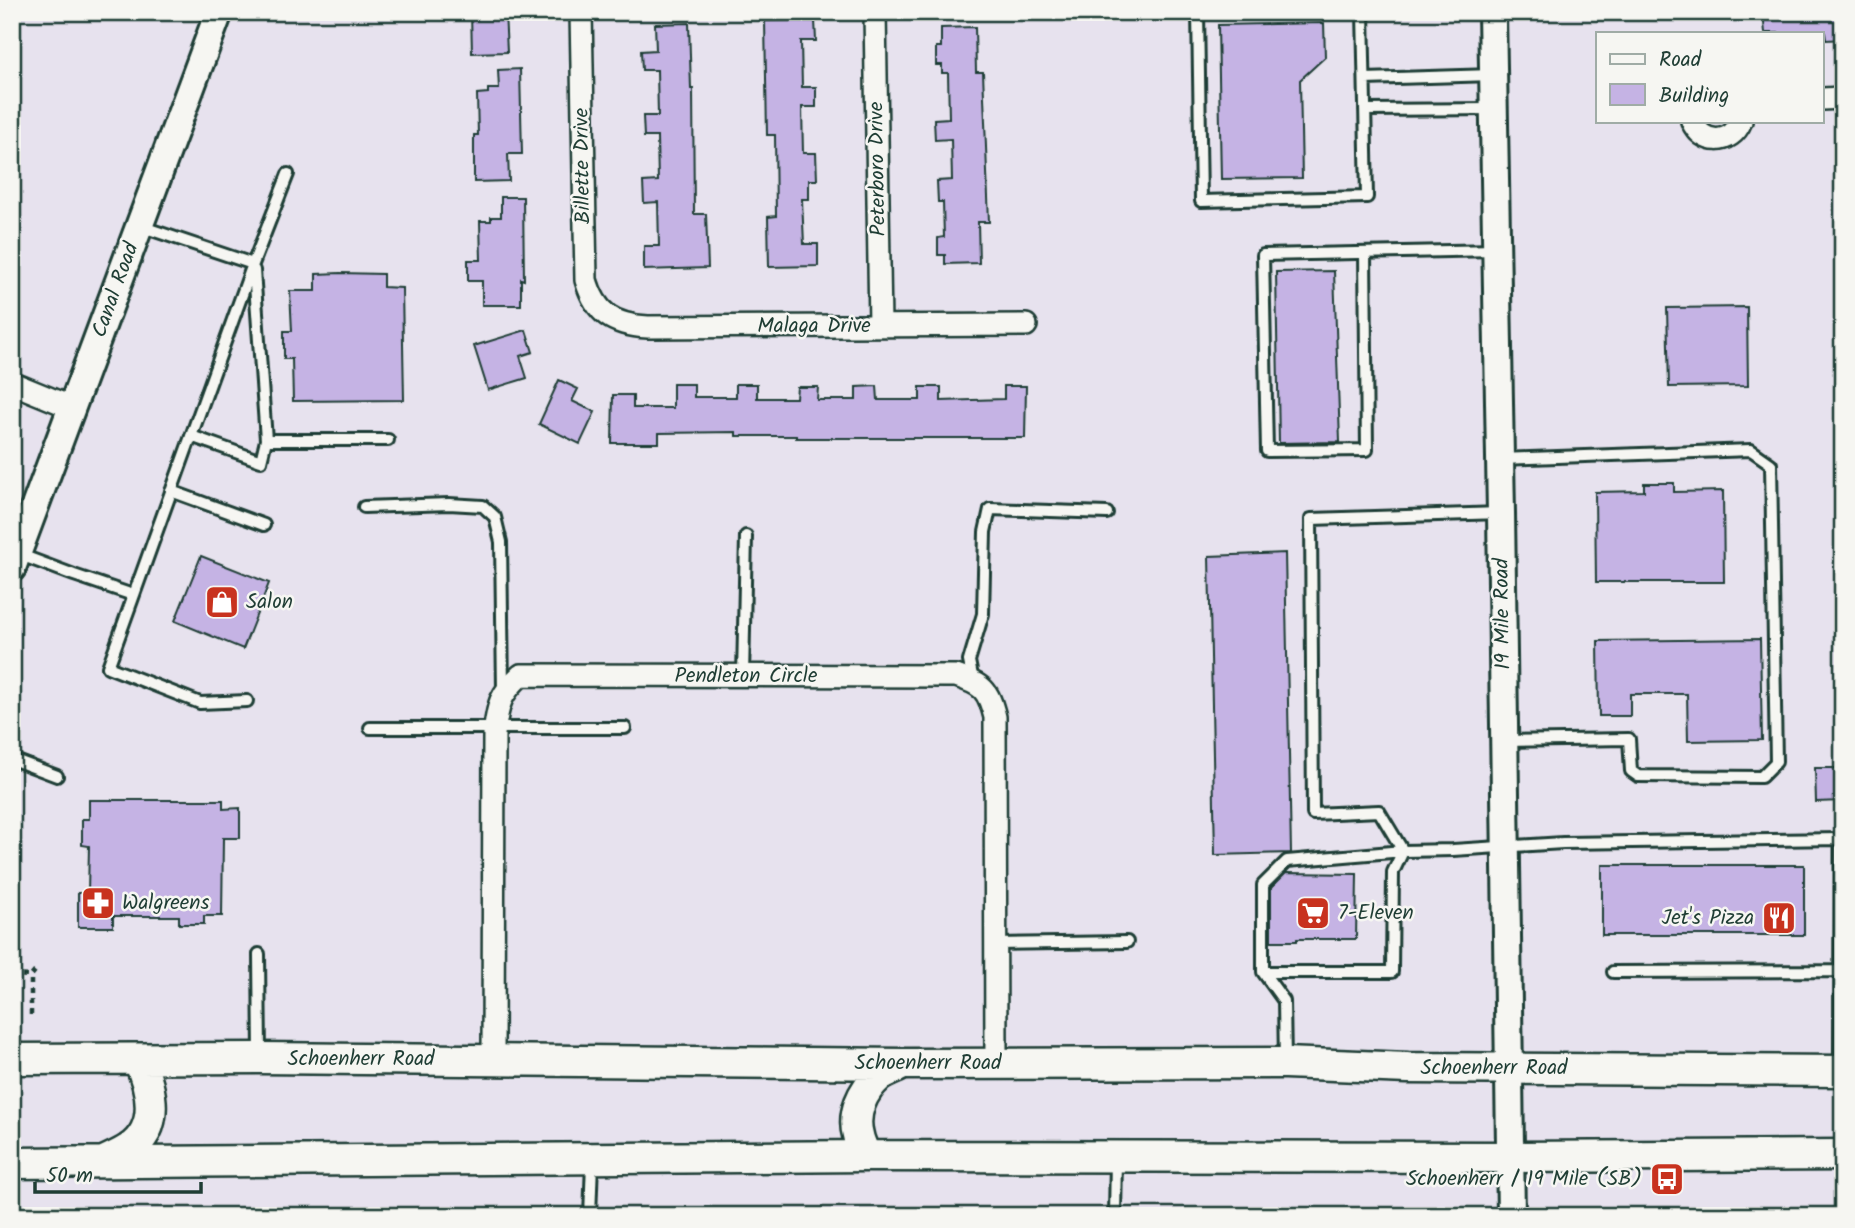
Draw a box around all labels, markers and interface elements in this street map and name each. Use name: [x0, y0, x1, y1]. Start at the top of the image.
legend: [1596, 32, 1824, 122]
text: Road: [1659, 44, 1702, 77]
text: Building: [1659, 80, 1729, 113]
street label: Peterboro Drive: [860, 101, 896, 237]
street label: Billette Drive: [565, 107, 601, 224]
street label: Canal Road: [84, 237, 149, 342]
street label: Malaga Drive: [757, 310, 871, 343]
street label: 19 Mile Road: [1486, 557, 1520, 670]
shop icon: Salon: [203, 583, 241, 621]
place label: Salon: [246, 586, 293, 619]
street label: Pendleton Circle: [675, 660, 818, 693]
pharmacy icon: Walgreens: [79, 884, 117, 922]
place label: Walgreens: [122, 887, 209, 920]
supermarket icon: 7-Eleven: [1294, 894, 1332, 932]
place label: 7-Eleven: [1338, 897, 1414, 930]
restaurant icon: Jet's Pizza: [1760, 899, 1798, 937]
place label: Jet's Pizza: [1661, 902, 1754, 935]
street label: Schoenherr Road: [287, 1043, 435, 1076]
street label: Schoenherr Road: [854, 1047, 1002, 1080]
street label: Schoenherr Road: [1420, 1052, 1568, 1085]
scale bar: [35, 1151, 201, 1195]
text: 50 m: [46, 1160, 93, 1193]
bus stop icon: Schoenherr / 19 Mile (SB): [1648, 1160, 1686, 1198]
place label: Schoenherr / 19 Mile (SB): [1406, 1163, 1642, 1196]

